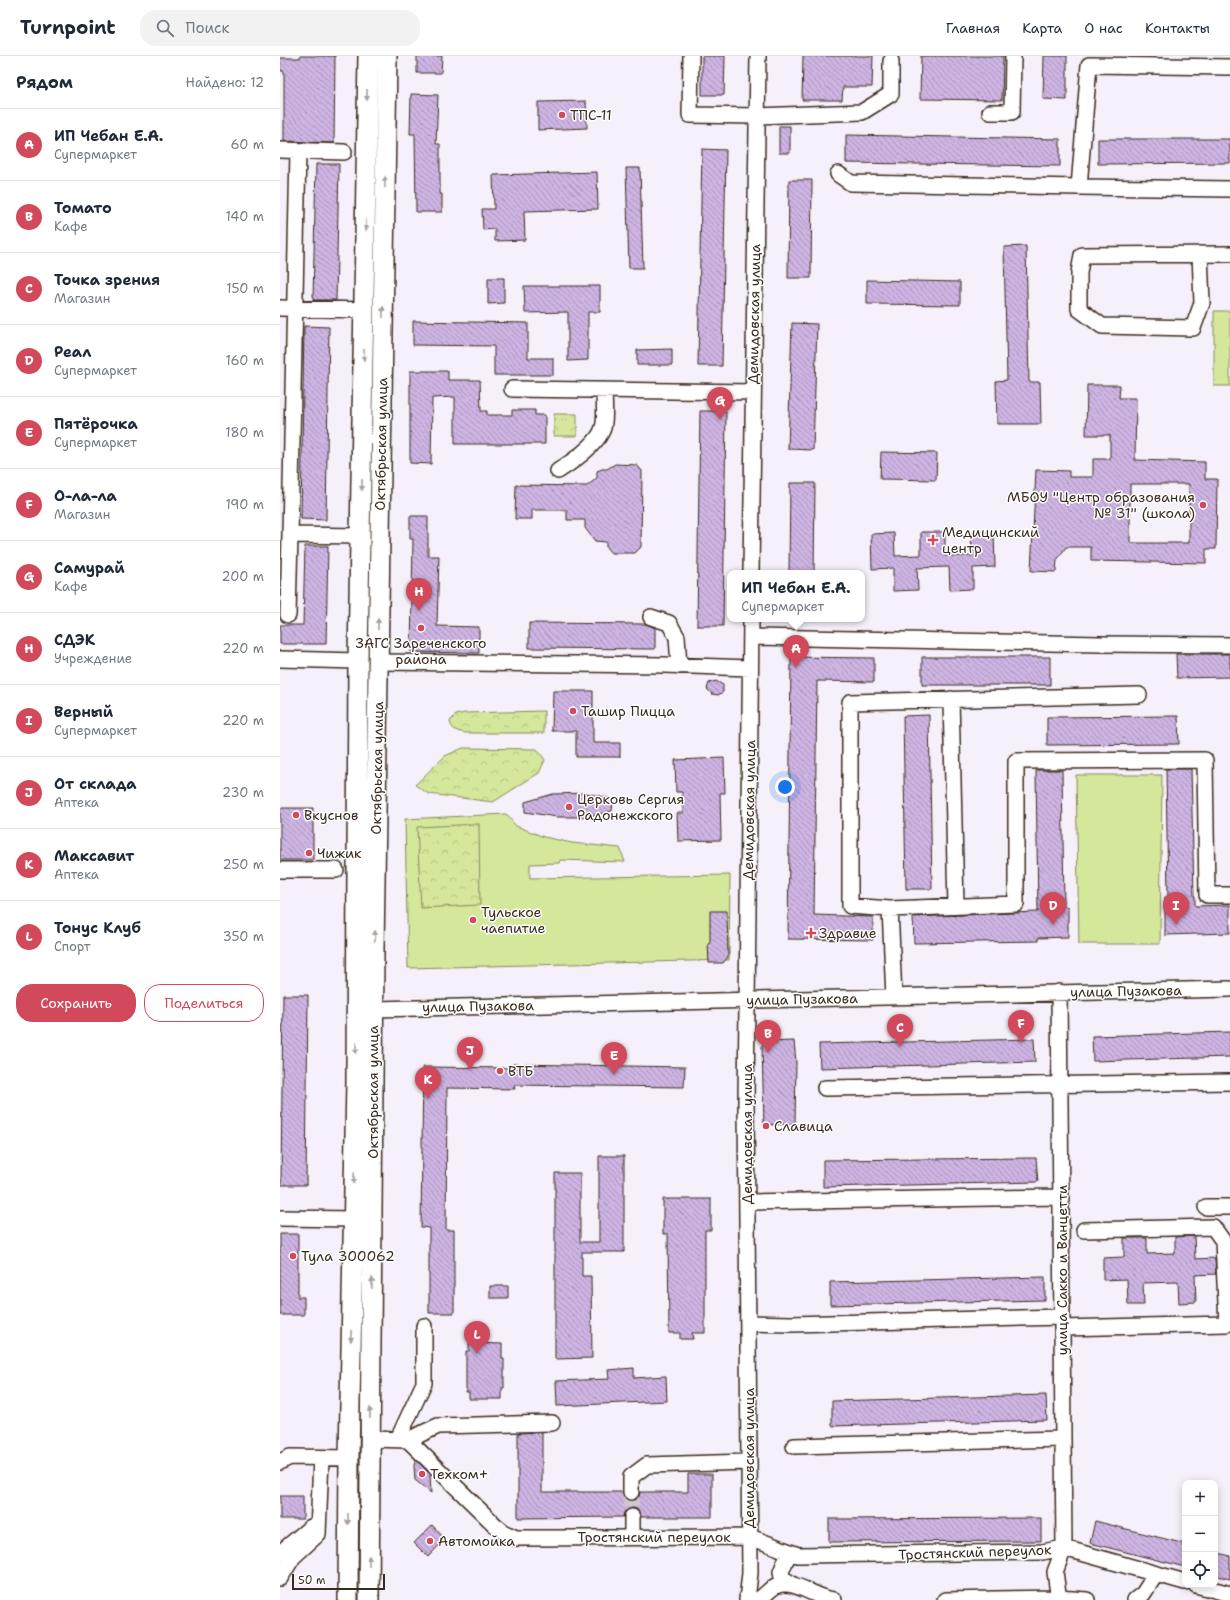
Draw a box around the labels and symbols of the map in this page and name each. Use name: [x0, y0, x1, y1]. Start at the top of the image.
one-way arrow: [364, 89, 370, 102]
place label: ТПС-11: [570, 106, 612, 124]
marker: ТПС-11: [557, 110, 567, 120]
one-way arrow: [382, 175, 388, 188]
one-way arrow: [363, 219, 369, 232]
street label: Демидовская улица: [744, 243, 764, 384]
one-way arrow: [380, 305, 386, 318]
one-way arrow: [361, 349, 367, 362]
street label: Октябрьская улица: [371, 377, 391, 511]
pin: G: [707, 387, 733, 420]
one-way arrow: [359, 479, 365, 492]
place label: МБОУ "Центр образования № 31" (школа): [1007, 488, 1195, 522]
marker: МБОУ "Центр образования № 31" (школа): [1198, 500, 1208, 510]
place label: Медицинский центр: [942, 523, 1039, 557]
marker: Медицинский центр: [927, 534, 939, 546]
pin: H: [406, 578, 432, 611]
one-way arrow: [375, 617, 381, 630]
marker: ЗАГС Зареченского района: [416, 623, 426, 633]
place label: ЗАГС Зареченского района: [356, 634, 486, 668]
pin: A: [783, 635, 809, 668]
street label: Октябрьская улица: [367, 701, 387, 835]
place label: Ташир Пицца: [581, 702, 675, 720]
marker: Ташир Пицца: [568, 706, 578, 716]
street label: Демидовская улица: [739, 739, 759, 880]
your location: [775, 777, 795, 797]
place label: Церковь Сергия Радонежского: [577, 790, 684, 824]
marker: Церковь Сергия Радонежского: [564, 802, 574, 812]
place label: Вкуснов: [304, 806, 358, 824]
marker: Вкуснов: [291, 810, 301, 820]
place label: Чижик: [317, 844, 362, 862]
marker: Чижик: [304, 848, 314, 858]
pin: D: [1040, 892, 1066, 925]
pin: I: [1163, 892, 1189, 925]
place label: Тульское чаепитие: [481, 903, 545, 937]
marker: Тульское чаепитие: [468, 915, 478, 925]
place label: Здравие: [819, 924, 877, 942]
marker: Здравие: [806, 928, 816, 938]
one-way arrow: [372, 929, 378, 942]
street label: улица Пузакова: [1070, 981, 1182, 1001]
street label: улица Пузакова: [746, 989, 858, 1009]
street label: улица Пузакова: [422, 996, 534, 1016]
pin: F: [1008, 1010, 1034, 1043]
pin: C: [887, 1014, 913, 1047]
pin: B: [755, 1020, 781, 1053]
street label: Октябрьская улица: [364, 1025, 382, 1159]
pin: J: [457, 1037, 483, 1070]
one-way arrow: [353, 1042, 359, 1055]
pin: E: [601, 1042, 627, 1075]
place label: ВТБ: [508, 1062, 533, 1080]
street label: Демидовская улица: [738, 1064, 756, 1204]
pin: K: [415, 1066, 441, 1099]
marker: ВТБ: [495, 1066, 505, 1076]
place label: Славица: [774, 1117, 833, 1135]
marker: Славица: [761, 1121, 771, 1131]
one-way arrow: [351, 1172, 358, 1184]
street label: улица Сакко и Ванцетти: [1053, 1185, 1071, 1355]
place label: Тула 300062: [301, 1247, 395, 1265]
marker: Тула 300062: [288, 1251, 298, 1261]
one-way arrow: [369, 1276, 375, 1289]
pin: L: [464, 1321, 490, 1354]
one-way arrow: [348, 1330, 355, 1342]
street label: Демидовская улица: [740, 1388, 758, 1528]
one-way arrow: [367, 1407, 374, 1419]
place label: Техком+: [430, 1465, 489, 1483]
marker: Техком+: [417, 1469, 427, 1479]
one-way arrow: [345, 1513, 352, 1525]
street label: Тростянский переулок: [577, 1528, 731, 1546]
place label: Автомойка: [438, 1532, 515, 1550]
marker: Автомойка: [425, 1536, 435, 1546]
street label: Тростянский переулок: [898, 1540, 1052, 1564]
one-way arrow: [366, 1554, 372, 1567]
scale bar: [292, 1572, 385, 1591]

